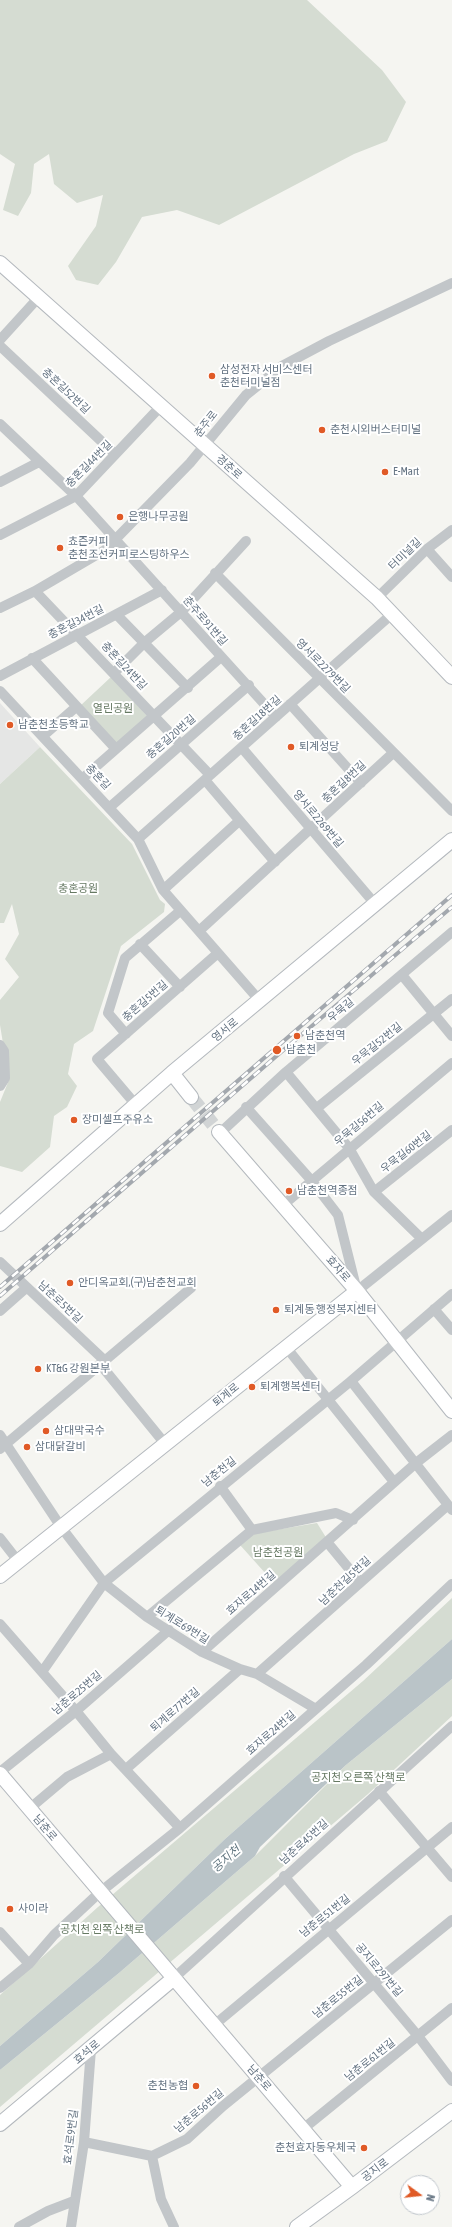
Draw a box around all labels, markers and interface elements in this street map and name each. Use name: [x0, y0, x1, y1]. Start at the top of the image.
place label: 삼성전자 서비스센터 춘천터미널점: [220, 363, 313, 389]
street label: 충혼길52번길: [39, 365, 93, 417]
marker: 삼성전자 서비스센터 춘천터미널점: [207, 371, 217, 381]
street label: 춘주로: [191, 408, 221, 440]
place label: 춘천시외버스터미널: [330, 423, 421, 437]
marker: 춘천시외버스터미널: [317, 425, 327, 435]
street label: 충혼길44번길: [63, 438, 115, 490]
street label: 경춘로: [213, 452, 245, 482]
place label: E-Mart: [393, 465, 419, 479]
marker: E-Mart: [380, 467, 390, 477]
place label: 은행나무공원: [128, 510, 189, 524]
marker: 은행나무공원: [115, 512, 125, 522]
place label: 쵸즌커피 춘천조선커피로스팅하우스: [68, 535, 189, 561]
street label: 터미널길: [386, 535, 424, 573]
marker: 쵸즌커피 춘천조선커피로스팅하우스: [55, 543, 65, 553]
street label: 춘주로91번길: [180, 594, 230, 648]
street label: 충혼길34번길: [46, 602, 106, 642]
street label: 영서로2279번길: [293, 636, 353, 696]
street label: 충혼길24번길: [98, 639, 150, 693]
street label: 충혼길18번길: [230, 693, 284, 743]
park label: 열린공원: [93, 702, 133, 716]
street label: 충혼길20번길: [144, 712, 198, 762]
place label: 남춘천초등학교: [18, 718, 89, 732]
marker: 남춘천초등학교: [5, 720, 15, 730]
place label: 퇴계성당: [299, 740, 339, 754]
marker: 퇴계성당: [286, 742, 296, 752]
street label: 충혼길8번길: [319, 758, 369, 806]
street label: 충혼길: [83, 761, 113, 793]
street label: 영서로2269번길: [290, 787, 346, 851]
park label: 충혼공원: [58, 882, 98, 896]
street label: 충혼길5번길: [120, 978, 170, 1024]
street label: 우묵길: [325, 995, 357, 1025]
street label: 영서로: [209, 1015, 241, 1045]
street label: 우묵길52번길: [349, 1020, 405, 1068]
place label: 남춘천역: [305, 1029, 345, 1043]
marker: 남춘천역: [292, 1031, 302, 1041]
place label: 남춘천: [286, 1043, 316, 1057]
marker: 남춘천: [271, 1044, 283, 1056]
street label: 우묵길56번길: [331, 1099, 387, 1149]
place label: 장미셀프주유소: [82, 1113, 153, 1127]
marker: 장미셀프주유소: [69, 1115, 79, 1125]
street label: 우묵길60번길: [378, 1128, 434, 1176]
place label: 남춘천역종점: [297, 1184, 358, 1198]
marker: 남춘천역종점: [284, 1186, 294, 1196]
street label: 효자로: [323, 1253, 353, 1285]
place label: 안디옥교회,(구)남춘천교회: [78, 1276, 197, 1290]
street label: 남춘로5번길: [35, 1278, 85, 1326]
marker: 안디옥교회,(구)남춘천교회: [65, 1278, 75, 1288]
place label: 퇴계동 행정복지센터: [284, 1303, 377, 1317]
marker: 퇴계동 행정복지센터: [271, 1305, 281, 1315]
place label: KT&G 강원본부: [46, 1362, 110, 1376]
marker: KT&G 강원본부: [33, 1364, 43, 1374]
street label: 퇴계로: [210, 1380, 242, 1410]
place label: 퇴계행복센터: [260, 1380, 321, 1394]
marker: 퇴계행복센터: [247, 1382, 257, 1392]
place label: 삼대막국수: [54, 1424, 105, 1438]
marker: 삼대막국수: [41, 1426, 51, 1436]
place label: 삼대닭갈비: [35, 1440, 86, 1454]
marker: 삼대닭갈비: [22, 1442, 32, 1452]
street label: 남춘천길: [199, 1454, 239, 1490]
park label: 남춘천공원: [253, 1546, 303, 1560]
street label: 남춘천길5번길: [316, 1554, 374, 1608]
street label: 효자로14번길: [224, 1568, 278, 1618]
street label: 퇴계로69번길: [153, 1603, 211, 1647]
street label: 남춘로25번길: [49, 1668, 105, 1718]
street label: 퇴계로77번길: [148, 1685, 202, 1735]
street label: 효자로24번길: [244, 1708, 298, 1758]
park label: 공지천 오른쪽 산책로: [311, 1771, 405, 1785]
street label: 남춘로: [30, 1812, 60, 1844]
street label: 남춘로45번길: [277, 1817, 331, 1867]
water label: 공지천: [209, 1843, 243, 1875]
street label: 남춘로51번길: [297, 1892, 353, 1940]
place label: 사이라: [18, 1902, 48, 1916]
marker: 사이라: [5, 1904, 15, 1914]
park label: 공치천 왼쪽 산책로: [60, 1923, 144, 1937]
street label: 공지로297번길: [353, 1940, 405, 2000]
street label: 남춘로55번길: [310, 1973, 366, 2021]
street label: 남춘로61번길: [342, 2036, 398, 2084]
street label: 효석로: [71, 2037, 103, 2067]
street label: 남춘로: [244, 2062, 274, 2094]
place label: 춘천농협: [148, 2079, 188, 2093]
marker: 춘천농협: [191, 2081, 201, 2091]
street label: 남춘로56번길: [171, 2086, 227, 2136]
street label: 효석로9번길: [61, 2109, 81, 2165]
place label: 춘천효자동우체국: [275, 2141, 356, 2155]
marker: 춘천효자동우체국: [359, 2143, 369, 2153]
street label: 공지로: [359, 2156, 391, 2184]
north arrow: [400, 2175, 440, 2215]
text: N: [424, 2193, 437, 2203]

